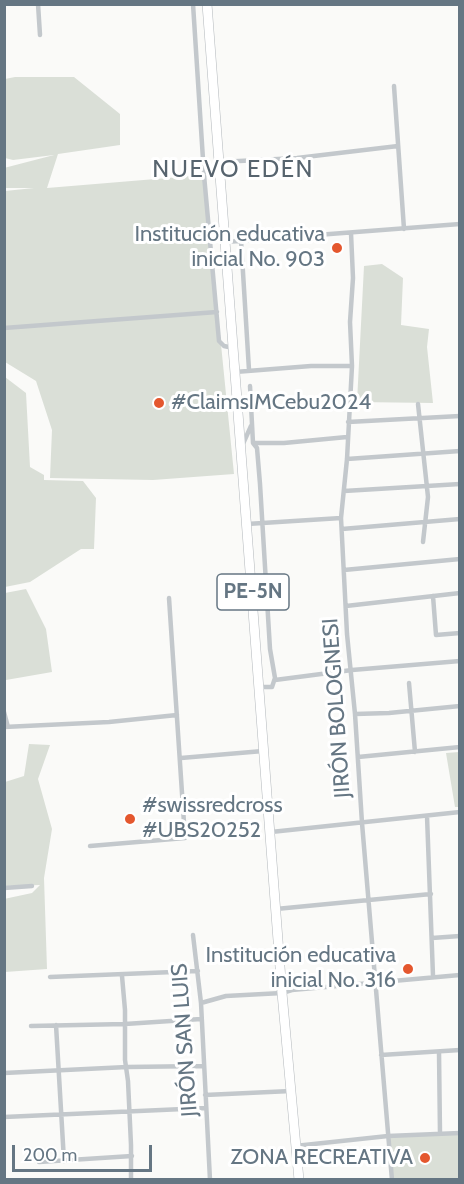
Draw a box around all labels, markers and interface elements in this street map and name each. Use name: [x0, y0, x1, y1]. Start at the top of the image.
district label: NUEVO EDÉN: [152, 156, 314, 184]
place label: Institución educativa inicial No. 903: [135, 222, 325, 274]
marker: Institución educativa inicial No. 903: [330, 241, 344, 255]
place label: #ClaimsIMCebu2024: [171, 390, 371, 416]
marker: #ClaimsIMCebu2024: [152, 396, 166, 410]
road number: PE-5N: [217, 574, 289, 610]
street label: JIRÓN BOLOGNESI: [318, 617, 356, 799]
place label: #swissredcross #UBS20252: [142, 793, 283, 844]
marker: #swissredcross #UBS20252: [123, 812, 137, 826]
place label: Institución educativa inicial No. 316: [206, 943, 396, 994]
street label: JIRÓN SAN LUIS: [166, 962, 204, 1118]
marker: Institución educativa inicial No. 316: [401, 962, 415, 976]
scale bar: [15, 1133, 154, 1171]
text: 200 m: [23, 1144, 77, 1166]
place label: ZONA RECREATIVA: [231, 1145, 413, 1171]
marker: ZONA RECREATIVA: [418, 1151, 432, 1165]

